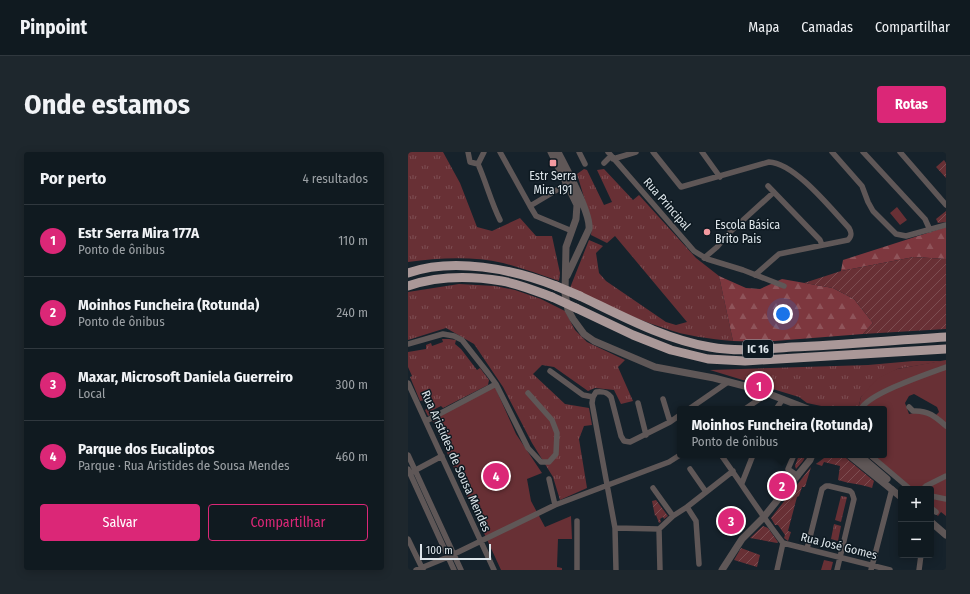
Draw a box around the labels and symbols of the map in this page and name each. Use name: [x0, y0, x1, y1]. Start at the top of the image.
marker: Estr Serra Mira 191: [548, 158, 558, 168]
place label: Estr Serra Mira 191: [529, 169, 577, 197]
street label: Rua Principal: [641, 175, 693, 233]
place label: Escola Básica Brito Pais: [715, 218, 780, 246]
marker: Escola Básica Brito Pais: [702, 227, 712, 237]
your location: [773, 304, 793, 324]
road number: IC 16: [743, 340, 773, 358]
pin: 1: [746, 371, 772, 401]
street label: Rua Aristides de Sousa Mendes: [418, 388, 494, 534]
pin: 4: [483, 461, 509, 491]
pin: 2: [769, 471, 795, 501]
pin: 3: [718, 506, 744, 536]
street label: Rua José Gomes: [799, 530, 879, 562]
scale bar: [420, 542, 491, 561]

